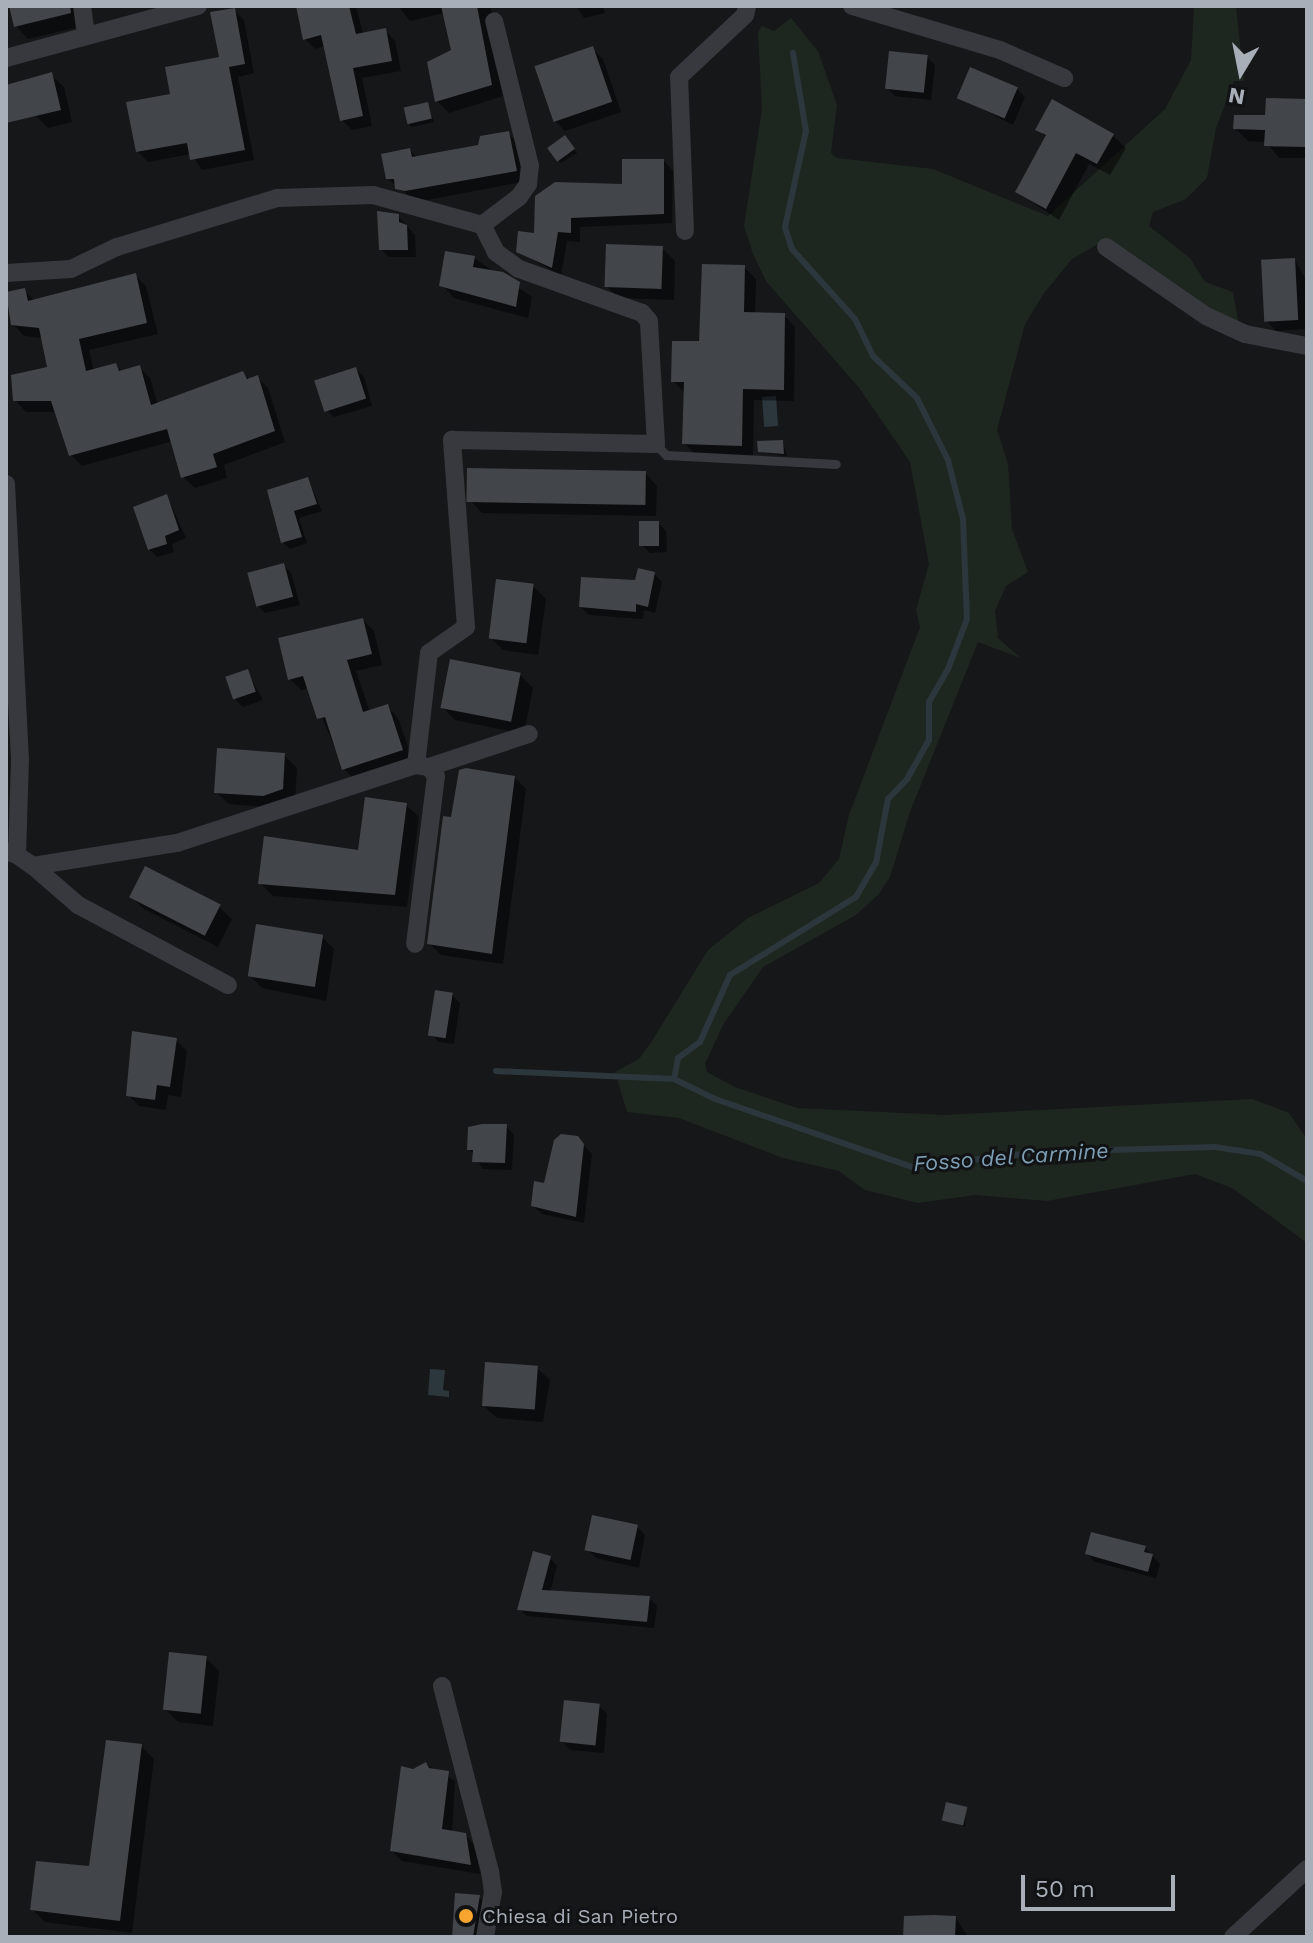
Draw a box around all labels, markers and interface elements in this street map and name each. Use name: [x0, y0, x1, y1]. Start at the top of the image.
north arrow: [1201, 32, 1281, 112]
text: N: [1227, 82, 1247, 110]
water label: Fosso del Carmine: [912, 1137, 1110, 1177]
scale bar: [1025, 1859, 1179, 1909]
text: 50 m: [1035, 1875, 1095, 1903]
place label: Chiesa di San Pietro: [482, 1904, 678, 1928]
marker: Chiesa di San Pietro: [457, 1907, 475, 1925]

